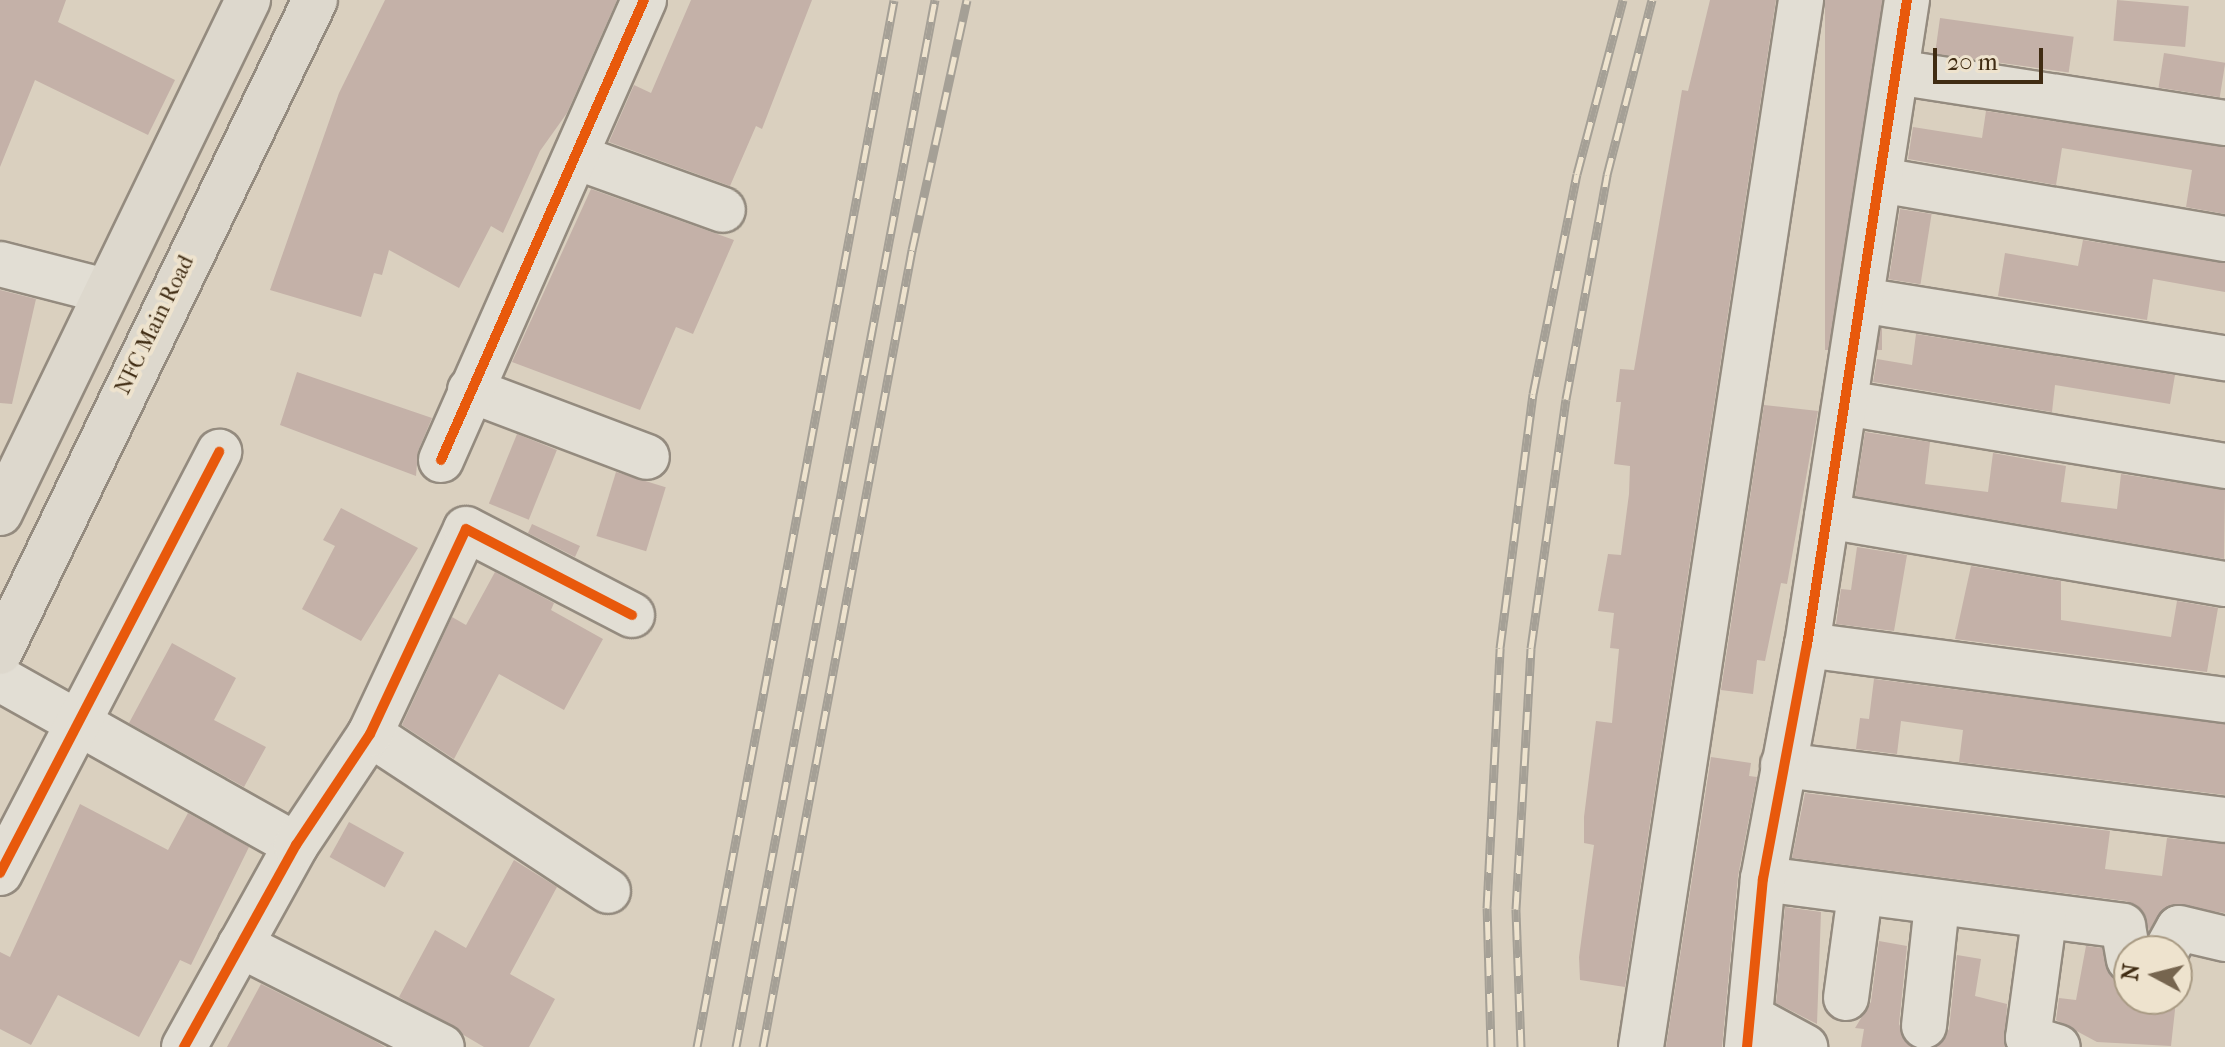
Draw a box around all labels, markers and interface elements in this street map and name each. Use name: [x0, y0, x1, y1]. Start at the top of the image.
scale bar: [1937, 32, 2047, 82]
text: 20 m: [1947, 48, 1998, 76]
street label: NFC Main Road: [110, 251, 200, 399]
north arrow: [2113, 935, 2193, 1015]
text: N: [2117, 962, 2145, 982]

